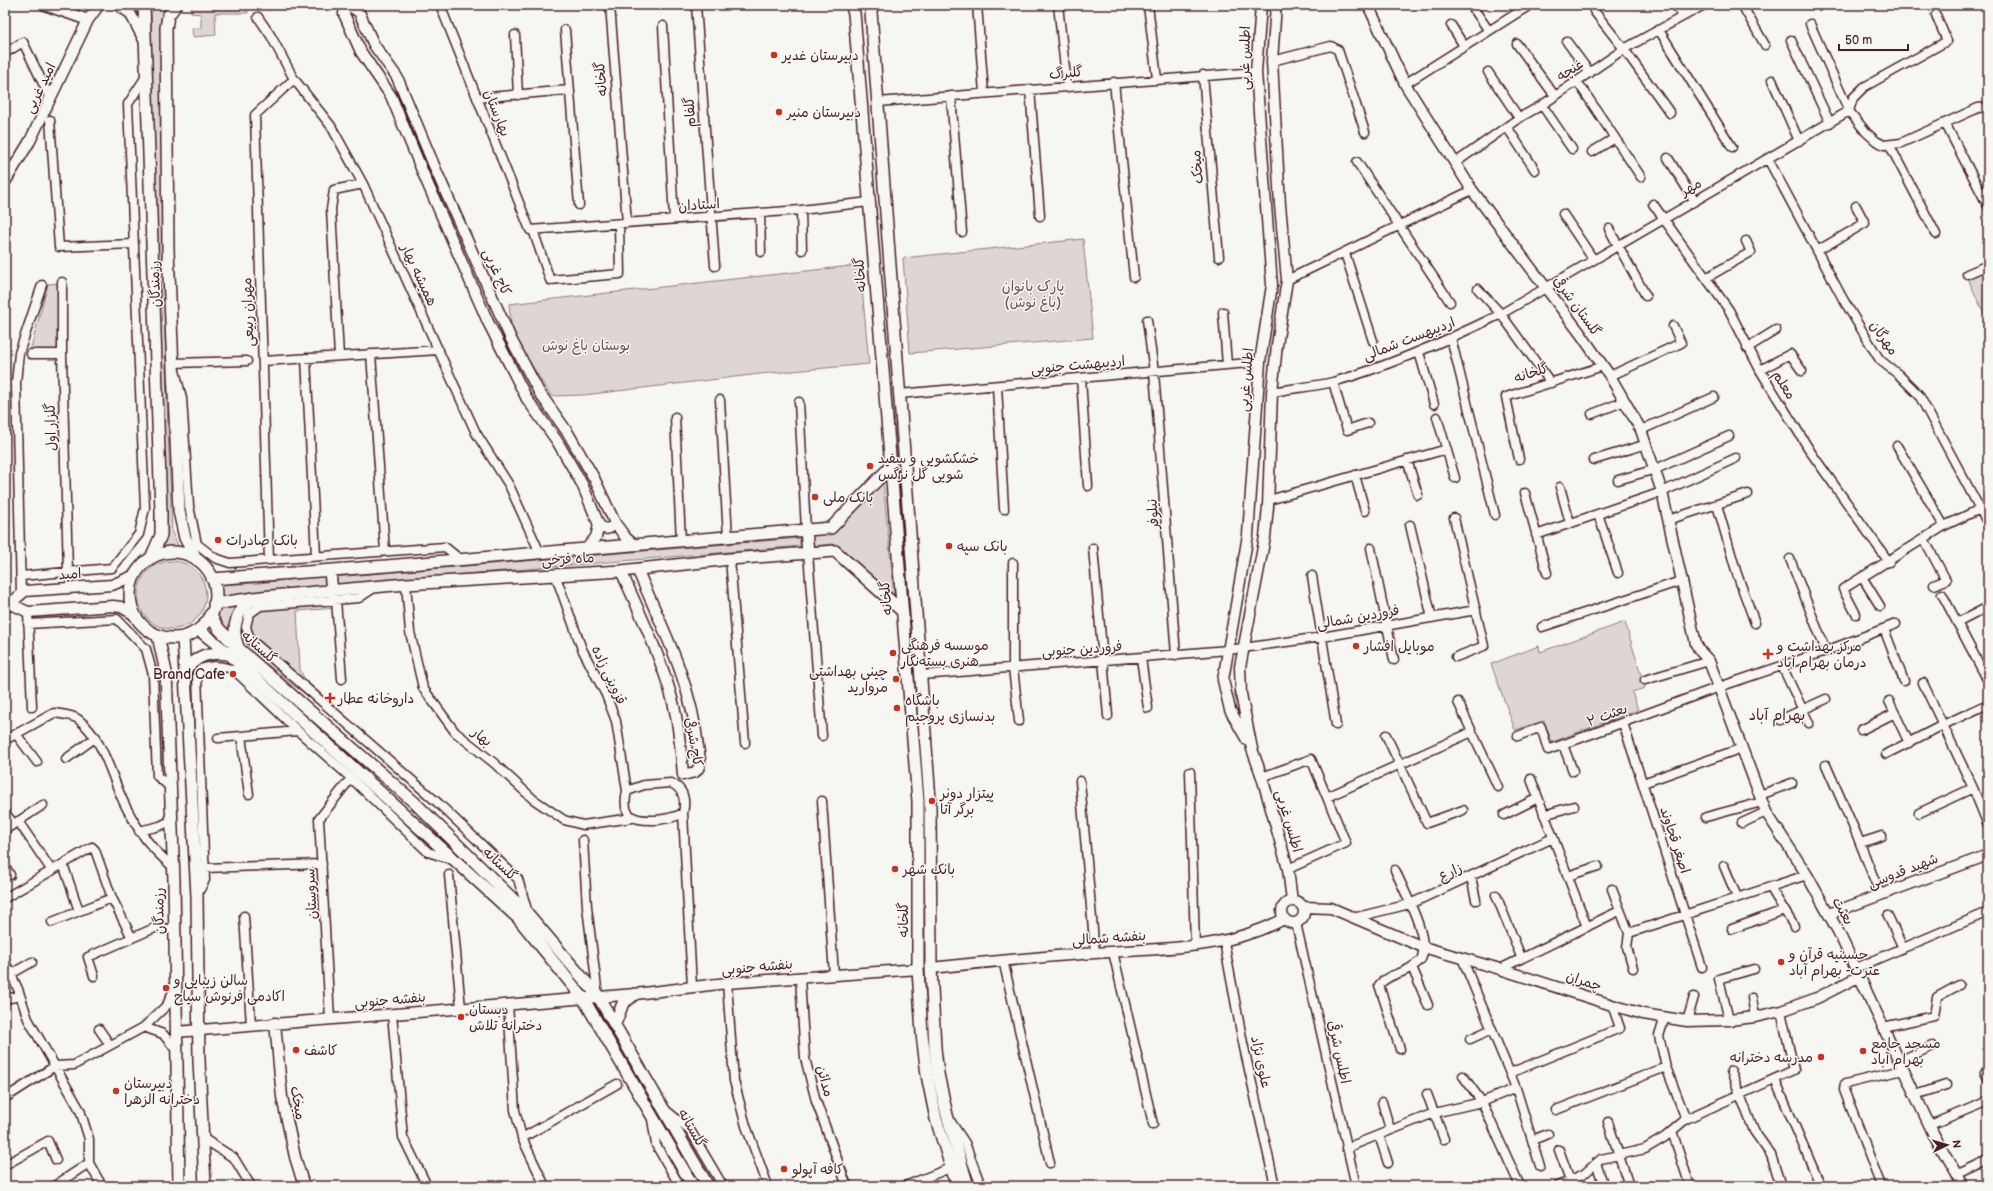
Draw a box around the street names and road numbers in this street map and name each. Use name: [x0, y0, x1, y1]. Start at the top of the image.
street label: اطلس غربی: [1236, 26, 1254, 90]
street label: غنچه: [1553, 55, 1587, 86]
street label: امید غربی: [20, 60, 60, 116]
street label: گلخانه: [591, 61, 611, 97]
street label: گلبرگ: [1048, 63, 1084, 83]
street label: بهارستان: [480, 87, 514, 139]
street label: گلفام: [680, 96, 702, 128]
street label: میخک: [1187, 149, 1207, 185]
street label: مهر: [1677, 174, 1704, 200]
street label: استادان: [678, 195, 720, 215]
street label: همیشه بهار: [397, 240, 441, 309]
street label: کاج غربی: [478, 246, 515, 299]
street label: گلخانه: [850, 257, 870, 293]
street label: رزمندگان: [146, 260, 164, 308]
street label: گلستان شرقی: [1549, 273, 1605, 339]
street label: مهران ربیعی: [238, 277, 258, 347]
street label: اردیبهست شمالی: [1360, 314, 1458, 364]
street label: مهرگان: [1866, 317, 1902, 359]
street label: اطلس غربی: [1235, 347, 1257, 413]
street label: اردیبهشت جنوبی: [1030, 352, 1126, 379]
street label: گلخانه: [1512, 359, 1550, 387]
street label: معلم: [1767, 367, 1799, 404]
street label: گلزار اول: [42, 403, 60, 451]
street label: نیلوفر: [1143, 498, 1164, 531]
street label: ماه فرخی: [541, 549, 595, 569]
street label: امید: [58, 565, 82, 583]
street label: گلخانه: [876, 580, 896, 616]
street label: فروردین شمالی: [1315, 601, 1401, 633]
street label: گلستانه: [238, 627, 280, 667]
street label: فروردین جنوبی: [1041, 638, 1123, 661]
street label: قزوینی زاده: [588, 643, 630, 707]
street label: بعثت ۲: [1584, 700, 1630, 730]
street label: کاج شرقی: [680, 716, 707, 768]
street label: بهار: [468, 723, 496, 750]
street label: اطلس غربی: [1272, 788, 1306, 854]
street label: اصغر قجاوند: [1656, 804, 1694, 876]
street label: گلستانه: [479, 843, 521, 885]
street label: شهید قدوسی: [1865, 850, 1941, 892]
street label: زارع: [1435, 859, 1465, 886]
street label: سروستان: [301, 868, 321, 920]
street label: رزمندگان: [150, 887, 168, 935]
street label: بعثت: [1829, 894, 1857, 928]
street label: گلخانه: [895, 902, 912, 938]
street label: بنفشه شمالی: [1071, 927, 1147, 949]
street label: بنفشه جنوبی: [721, 955, 793, 980]
street label: چمران: [1564, 967, 1604, 996]
street label: بنفشه جنوبی: [354, 988, 426, 1013]
street label: اطلس شرقی: [1324, 1019, 1354, 1085]
street label: علوی نژاد: [1246, 1034, 1275, 1090]
street label: مدائن: [813, 1063, 837, 1099]
street label: میخک: [287, 1085, 309, 1121]
street label: گلستانه: [674, 1106, 710, 1150]

